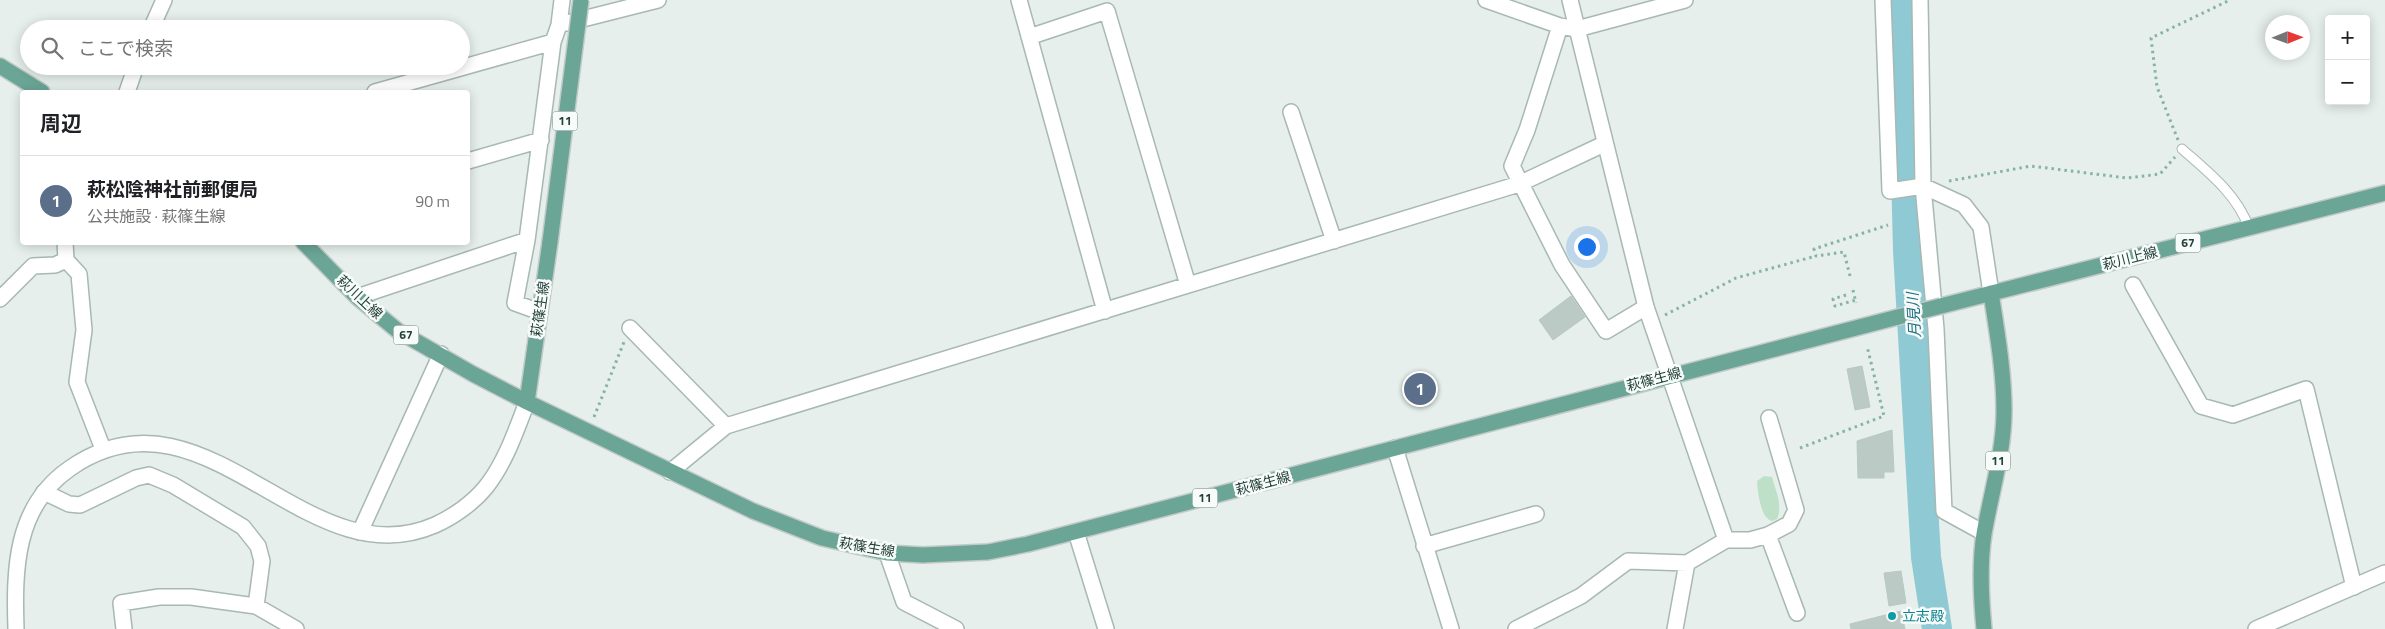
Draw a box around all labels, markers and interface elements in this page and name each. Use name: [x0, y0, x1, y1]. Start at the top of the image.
north arrow: [2265, 15, 2310, 60]
map controls: [2325, 15, 2370, 105]
button: +: [2325, 15, 2370, 60]
search box: [20, 20, 470, 75]
text: ここで検索: [78, 33, 173, 62]
icon: search: [38, 34, 66, 62]
button: −: [2325, 60, 2370, 105]
text: 周辺: [40, 107, 82, 139]
road number: 11: [552, 112, 578, 130]
text: 萩松陰神社前郵便局: [87, 174, 258, 203]
text: 1: [52, 189, 60, 213]
text: 90 m: [415, 189, 450, 213]
text: 公共施設 · 萩篠生線: [87, 204, 226, 228]
your location: [1574, 234, 1600, 260]
road number: 67: [2176, 234, 2200, 252]
street label: 萩川上線: [2100, 241, 2160, 274]
street label: 萩川上線: [333, 270, 388, 323]
street label: 萩篠生線: [525, 280, 554, 338]
water label: 月見川: [1901, 290, 1926, 338]
road number: 67: [394, 326, 418, 344]
street label: 萩篠生線: [1624, 361, 1684, 396]
pin: 1: [1404, 370, 1436, 408]
road number: 11: [1986, 452, 2010, 471]
street label: 萩篠生線: [1233, 465, 1293, 500]
road number: 11: [1192, 488, 1218, 508]
street label: 萩篠生線: [838, 531, 896, 562]
place label: 立志殿: [1902, 605, 1944, 626]
marker: 立志殿: [1886, 610, 1898, 622]

